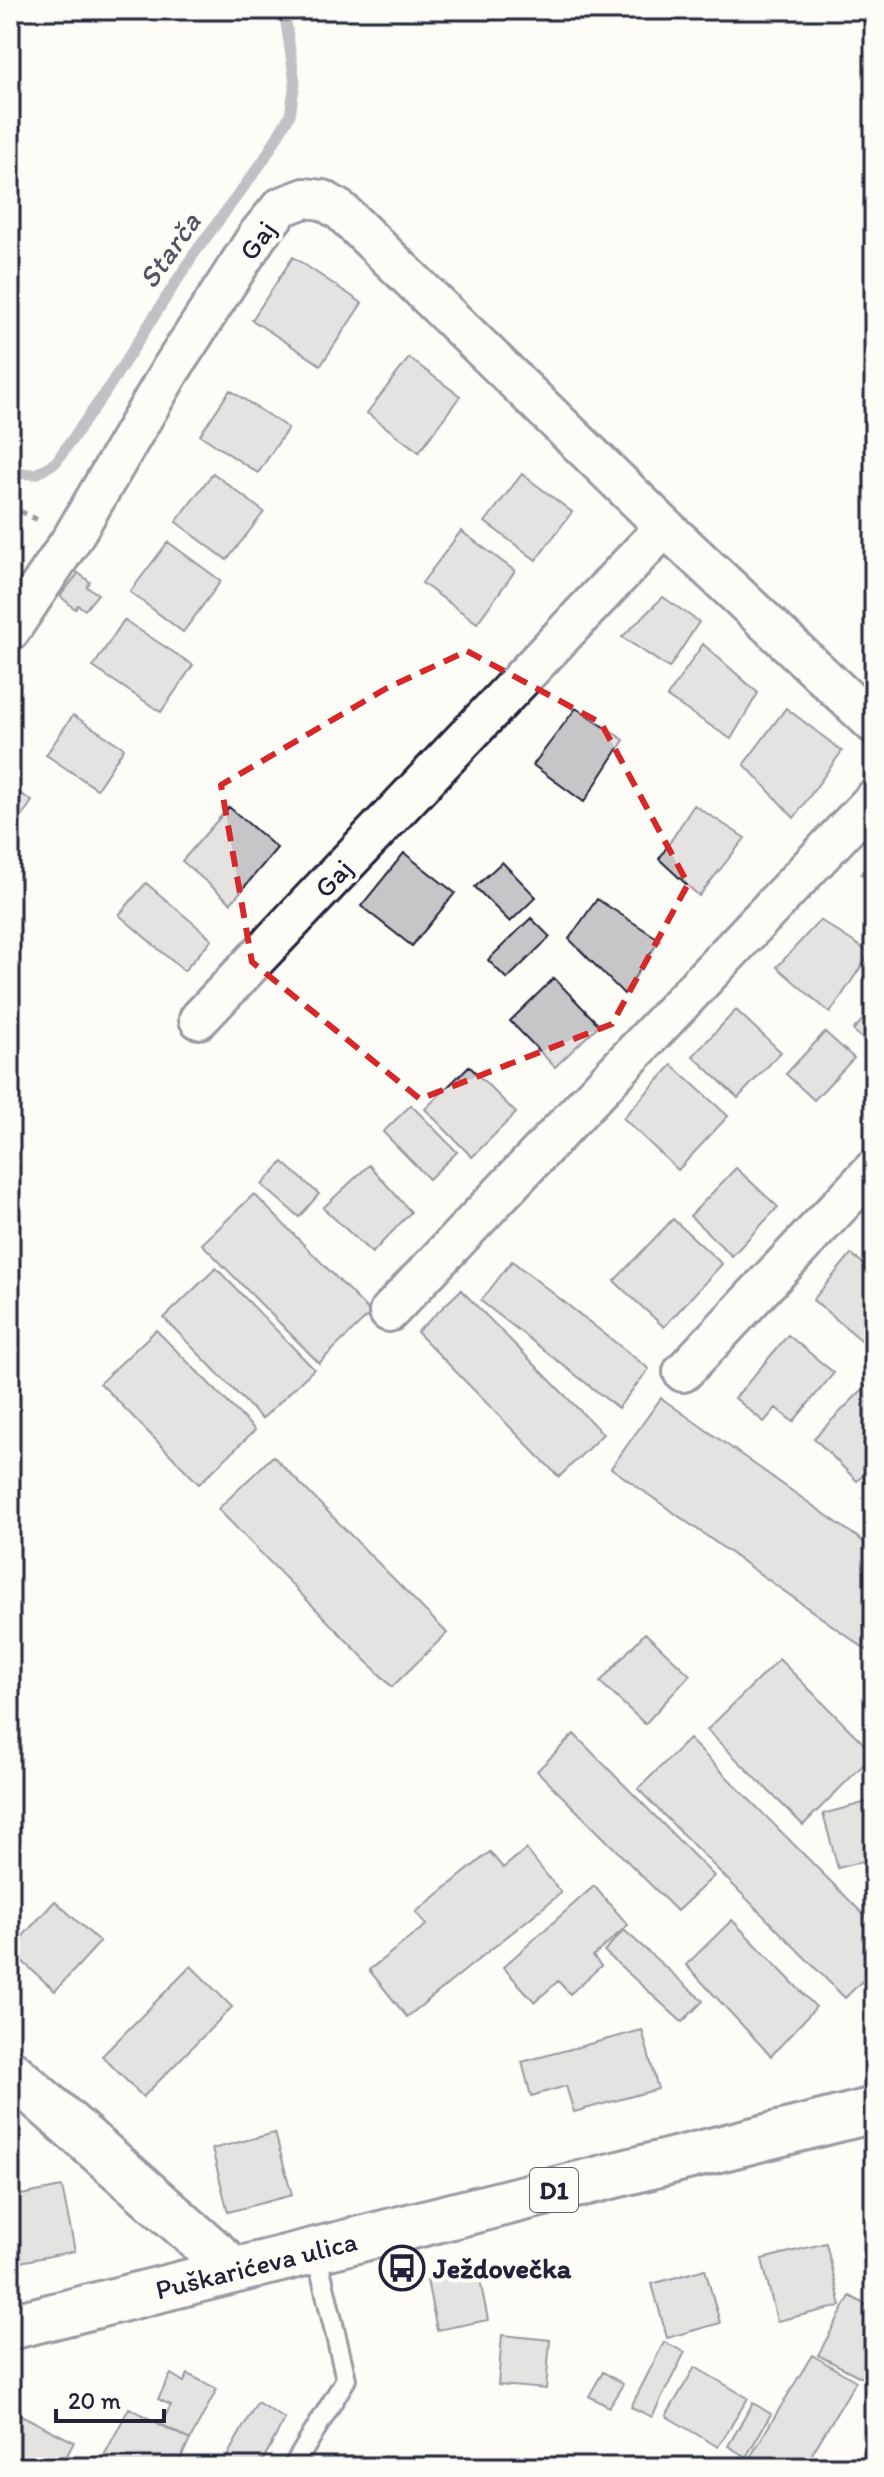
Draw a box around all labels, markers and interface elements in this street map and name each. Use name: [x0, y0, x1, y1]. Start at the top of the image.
water label: Starča: [130, 204, 209, 295]
street label: Gaj: [231, 213, 283, 267]
street label: Gaj: [307, 851, 359, 905]
road number: D1: [530, 2168, 578, 2212]
street label: Puškarićeva ulica: [152, 2223, 361, 2306]
bus stop icon: Ježdovečka: [378, 2244, 426, 2292]
place label: Ježdovečka: [432, 2251, 572, 2285]
scale bar: [56, 2373, 164, 2423]
text: 20 m: [68, 2386, 121, 2415]

